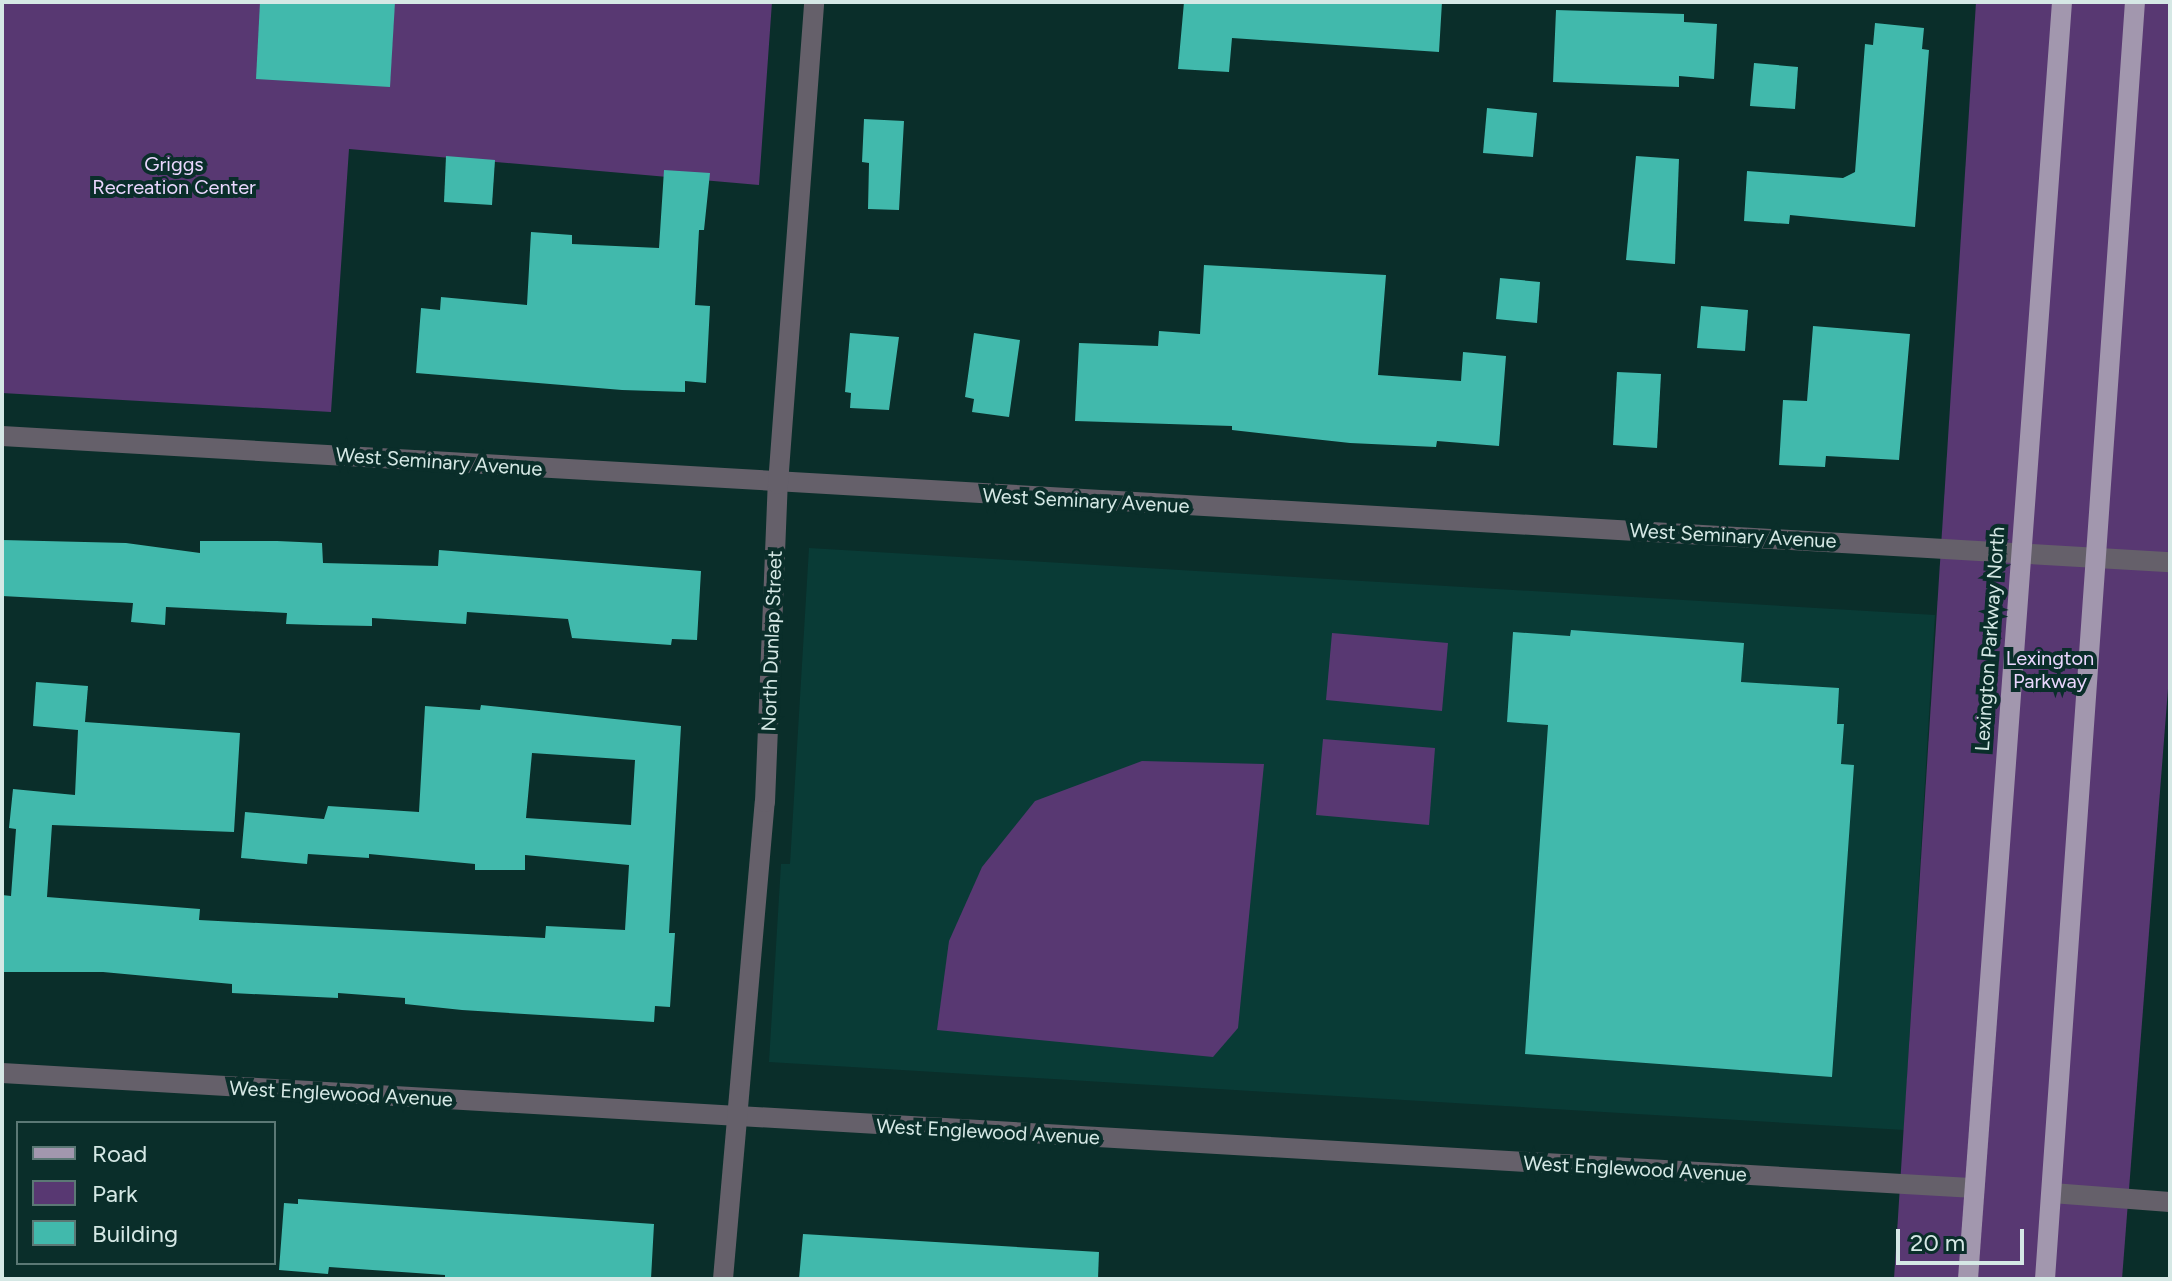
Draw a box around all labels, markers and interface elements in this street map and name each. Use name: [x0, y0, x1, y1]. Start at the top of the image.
park label: Griggs Recreation Center: [92, 153, 256, 200]
street label: West Seminary Avenue: [335, 443, 543, 481]
street label: West Seminary Avenue: [982, 484, 1190, 518]
street label: West Seminary Avenue: [1629, 519, 1837, 553]
street label: Lexington Parkway North: [1970, 526, 2010, 752]
street label: North Dunlap Street: [757, 550, 787, 732]
park label: Lexington Parkway: [2006, 646, 2094, 693]
street label: West Englewood Avenue: [229, 1076, 453, 1112]
street label: West Englewood Avenue: [876, 1114, 1100, 1150]
legend: [16, 1121, 276, 1265]
text: Road: [92, 1139, 147, 1168]
street label: West Englewood Avenue: [1523, 1151, 1747, 1187]
text: Park: [92, 1179, 138, 1208]
scale bar: [1900, 1213, 2028, 1263]
text: Building: [92, 1219, 178, 1248]
text: 20 m: [1910, 1228, 1965, 1257]

